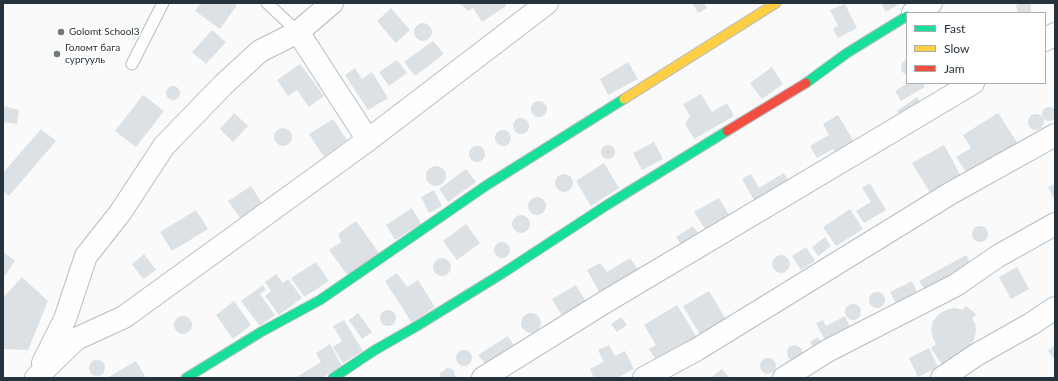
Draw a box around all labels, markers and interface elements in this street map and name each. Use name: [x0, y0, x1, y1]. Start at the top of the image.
legend: [906, 12, 1046, 84]
text: Fast: [944, 21, 965, 36]
place label: Golomt School3: [69, 26, 139, 38]
marker: Golomt School3: [56, 27, 66, 37]
text: Slow: [944, 41, 969, 56]
place label: Голомт бага сургууль: [65, 42, 120, 66]
marker: Голомт бага сургууль: [52, 49, 62, 59]
text: Jam: [944, 61, 965, 76]

